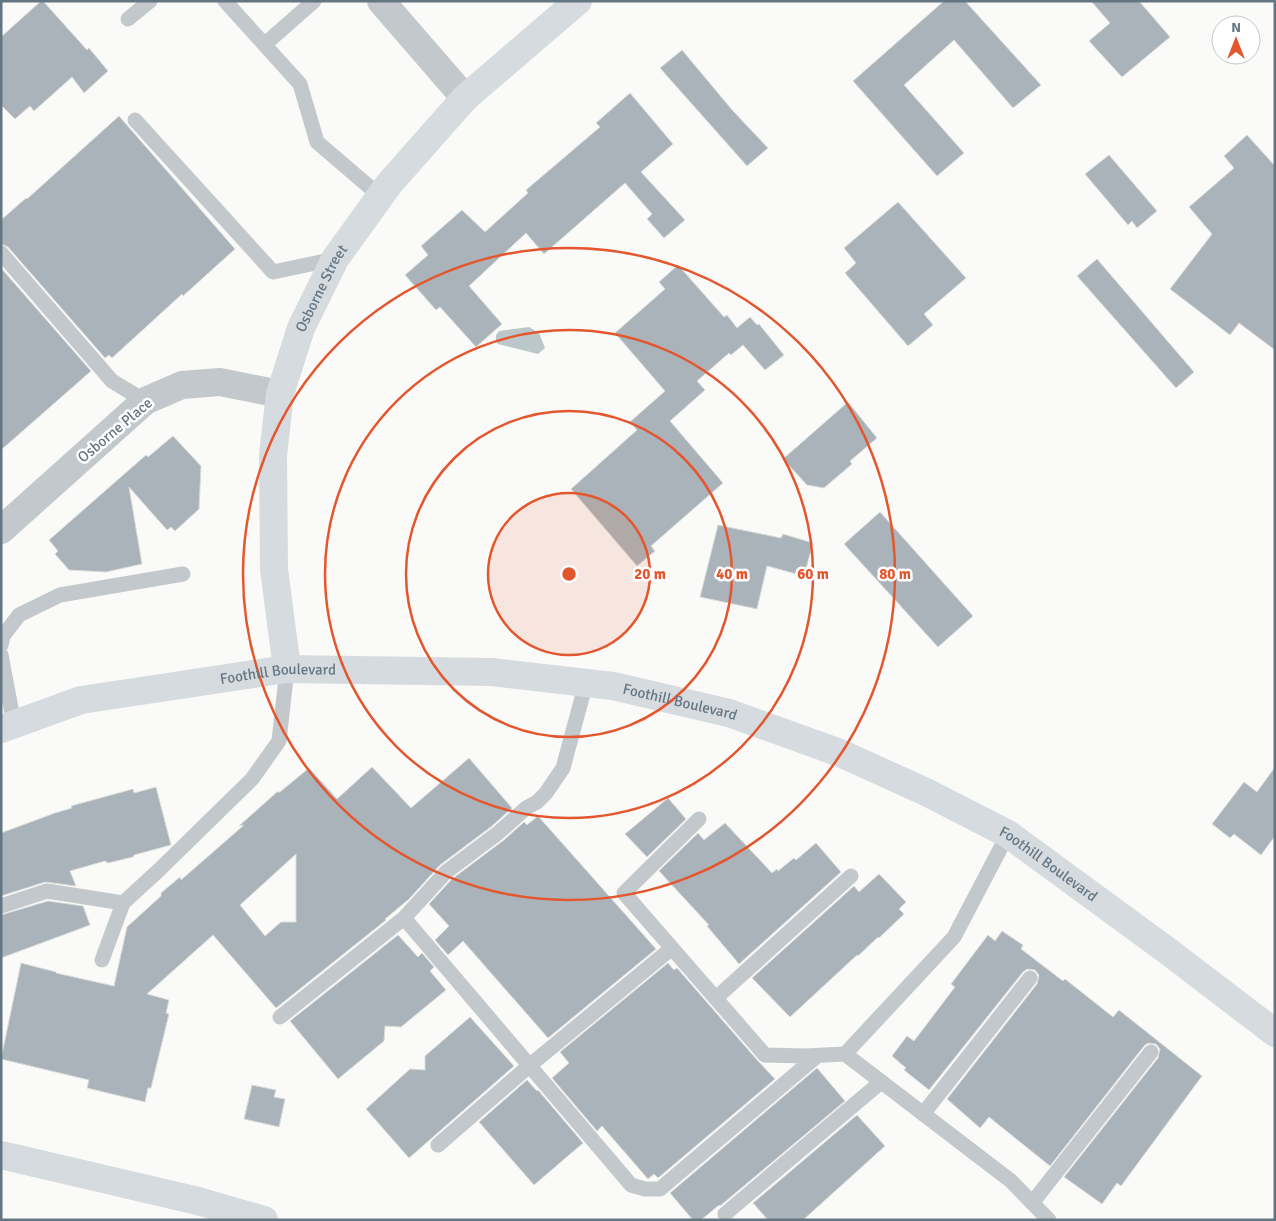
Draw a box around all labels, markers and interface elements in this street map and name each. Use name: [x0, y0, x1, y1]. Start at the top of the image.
north arrow: [1211, 15, 1261, 65]
text: N: [1231, 19, 1241, 36]
street label: Osborne Street: [291, 241, 351, 335]
street label: Osborne Place: [74, 394, 156, 466]
centre of rings: [560, 565, 578, 583]
text: 20 m: [634, 565, 666, 583]
text: 40 m: [716, 565, 748, 583]
text: 60 m: [797, 565, 829, 583]
text: 80 m: [879, 565, 911, 583]
street label: Foothill Boulevard: [219, 660, 336, 688]
street label: Foothill Boulevard: [621, 680, 740, 724]
street label: Foothill Boulevard: [997, 822, 1101, 905]

